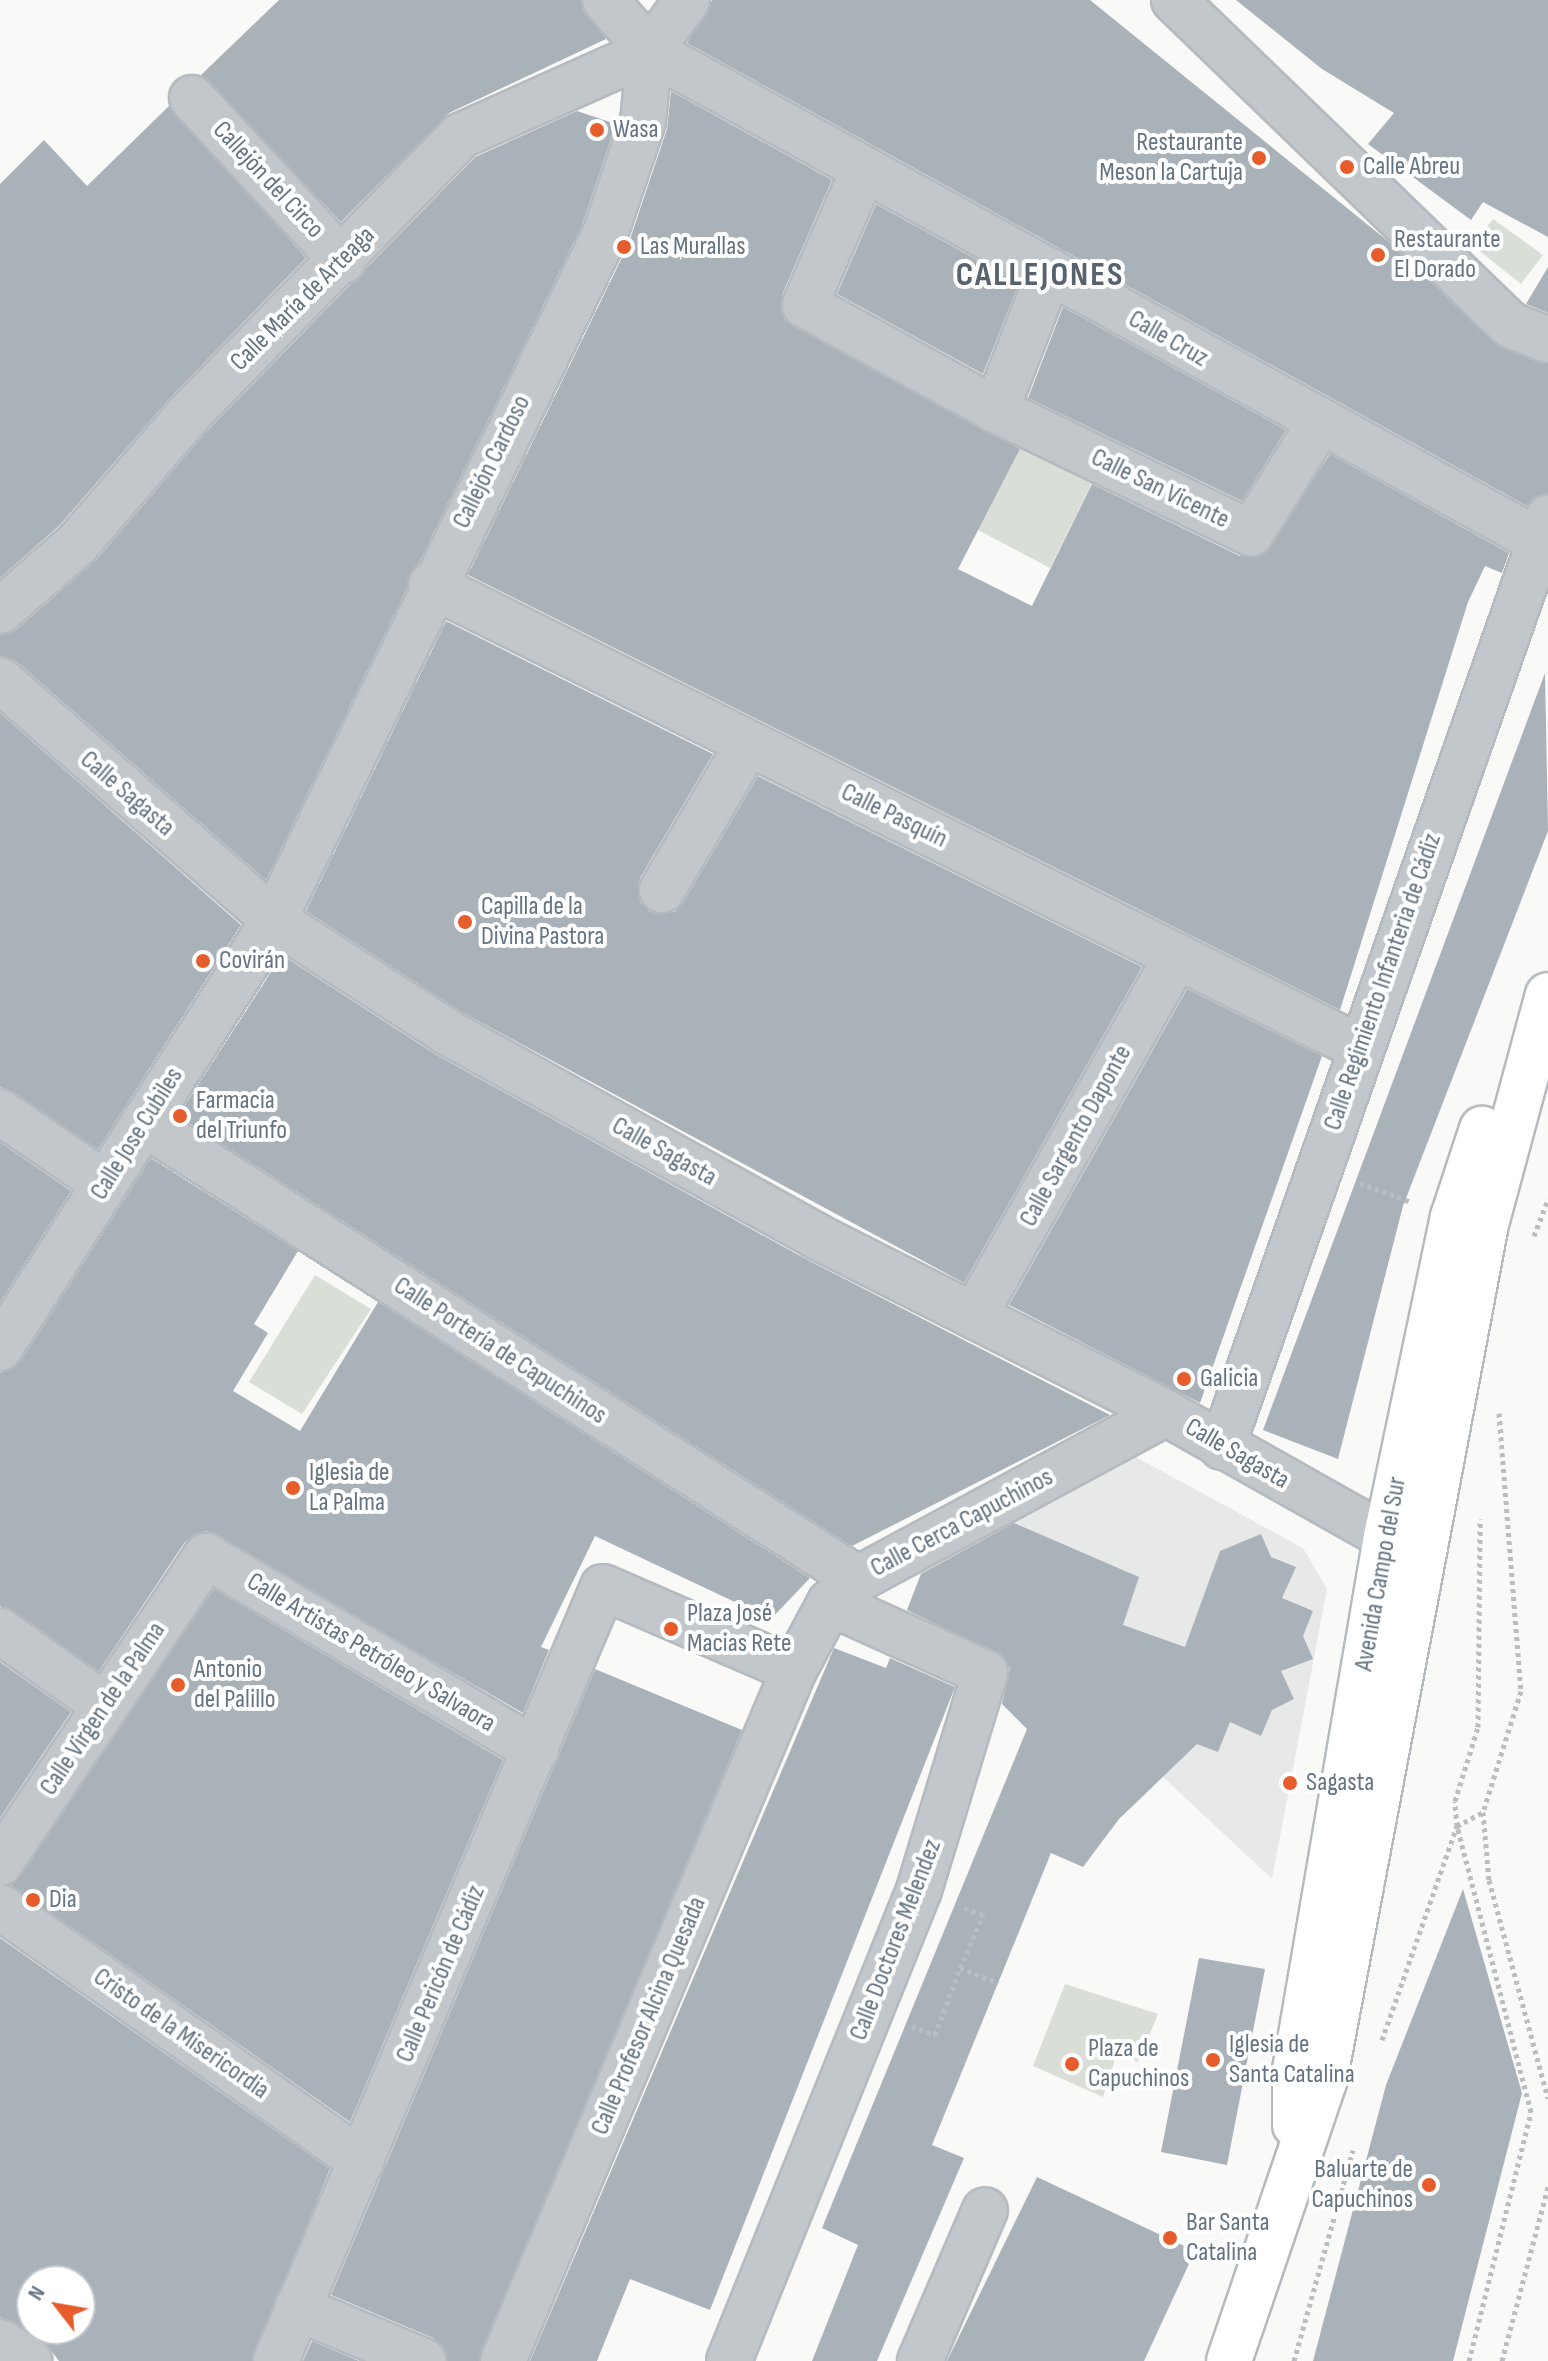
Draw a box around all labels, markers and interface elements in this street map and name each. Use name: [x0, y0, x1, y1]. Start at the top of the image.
place label: Wasa: [613, 114, 658, 146]
street label: Callejón del Circo: [206, 115, 330, 245]
marker: Wasa: [588, 121, 606, 139]
place label: Restaurante Meson la Cartuja: [1099, 127, 1243, 188]
marker: Restaurante Meson la Cartuja: [1250, 149, 1268, 167]
place label: Calle Abreu: [1363, 151, 1460, 183]
marker: Calle Abreu: [1338, 158, 1356, 176]
street label: Calle María de Arteaga: [224, 220, 382, 378]
place label: Restaurante El Dorado: [1394, 224, 1501, 286]
place label: Las Murallas: [640, 231, 745, 263]
marker: Las Murallas: [615, 238, 633, 256]
marker: Restaurante El Dorado: [1369, 246, 1387, 264]
district label: CALLEJONES: [956, 255, 1124, 295]
street label: Calle Cruz: [1123, 304, 1213, 374]
street label: Callejón Cardoso: [446, 390, 538, 534]
street label: Calle San Vicente: [1086, 442, 1234, 536]
street label: Calle Sagasta: [73, 745, 181, 843]
street label: Calle Pasquín: [836, 777, 952, 855]
street label: Calle Regimiento Infanteria de Cádiz: [1317, 829, 1449, 1135]
place label: Capilla de la Divina Pastora: [481, 891, 604, 952]
marker: Capilla de la Divina Pastora: [456, 913, 474, 931]
place label: Covirán: [219, 945, 285, 977]
marker: Covirán: [194, 952, 212, 970]
street label: Calle Sargento Daponte: [1013, 1040, 1139, 1232]
street label: Calle Jose Cubiles: [84, 1062, 190, 1206]
place label: Farmacia del Triunfo: [196, 1085, 287, 1146]
marker: Farmacia del Triunfo: [171, 1107, 189, 1125]
street label: Calle Sagasta: [606, 1111, 722, 1193]
street label: Calle Portería de Capuchinos: [388, 1271, 612, 1431]
place label: Galicia: [1200, 1363, 1258, 1395]
marker: Galicia: [1175, 1370, 1193, 1388]
street label: Calle Sagasta: [1180, 1412, 1294, 1496]
place label: Iglesia de La Palma: [309, 1457, 390, 1518]
street label: Calle Cerca Capuchinos: [866, 1462, 1058, 1584]
street label: Avenida Campo del Sur: [1349, 1475, 1413, 1673]
marker: Iglesia de La Palma: [284, 1479, 302, 1497]
street label: Calle Artistas Petróleo y Salvaora: [241, 1566, 501, 1740]
place label: Plaza José Macias Rete: [687, 1598, 791, 1660]
street label: Calle Virgen de la Palma: [34, 1616, 172, 1802]
marker: Plaza José Macias Rete: [662, 1620, 680, 1638]
place label: Antonio del Palillo: [194, 1654, 276, 1716]
marker: Antonio del Palillo: [169, 1676, 187, 1694]
place label: Sagasta: [1306, 1767, 1374, 1799]
marker: Sagasta: [1281, 1774, 1299, 1792]
street label: Calle Doctores Melendez: [843, 1835, 949, 2045]
street label: Calle Pericón de Cádiz: [390, 1881, 492, 2067]
place label: Dia: [49, 1884, 77, 1916]
marker: Dia: [24, 1891, 42, 1909]
street label: Calle Profesor Alcina Quesada: [585, 1892, 713, 2140]
street label: Cristo de la Misericordia: [87, 1962, 275, 2106]
place label: Iglesia de Santa Catalina: [1229, 2029, 1355, 2090]
place label: Plaza de Capuchinos: [1088, 2033, 1189, 2094]
marker: Iglesia de Santa Catalina: [1204, 2051, 1222, 2069]
marker: Plaza de Capuchinos: [1063, 2055, 1081, 2073]
place label: Baluarte de Capuchinos: [1312, 2154, 1413, 2216]
marker: Baluarte de Capuchinos: [1420, 2176, 1438, 2194]
place label: Bar Santa Catalina: [1186, 2207, 1270, 2268]
marker: Bar Santa Catalina: [1161, 2229, 1179, 2247]
north arrow: [16, 2265, 96, 2345]
text: N: [22, 2281, 51, 2305]

